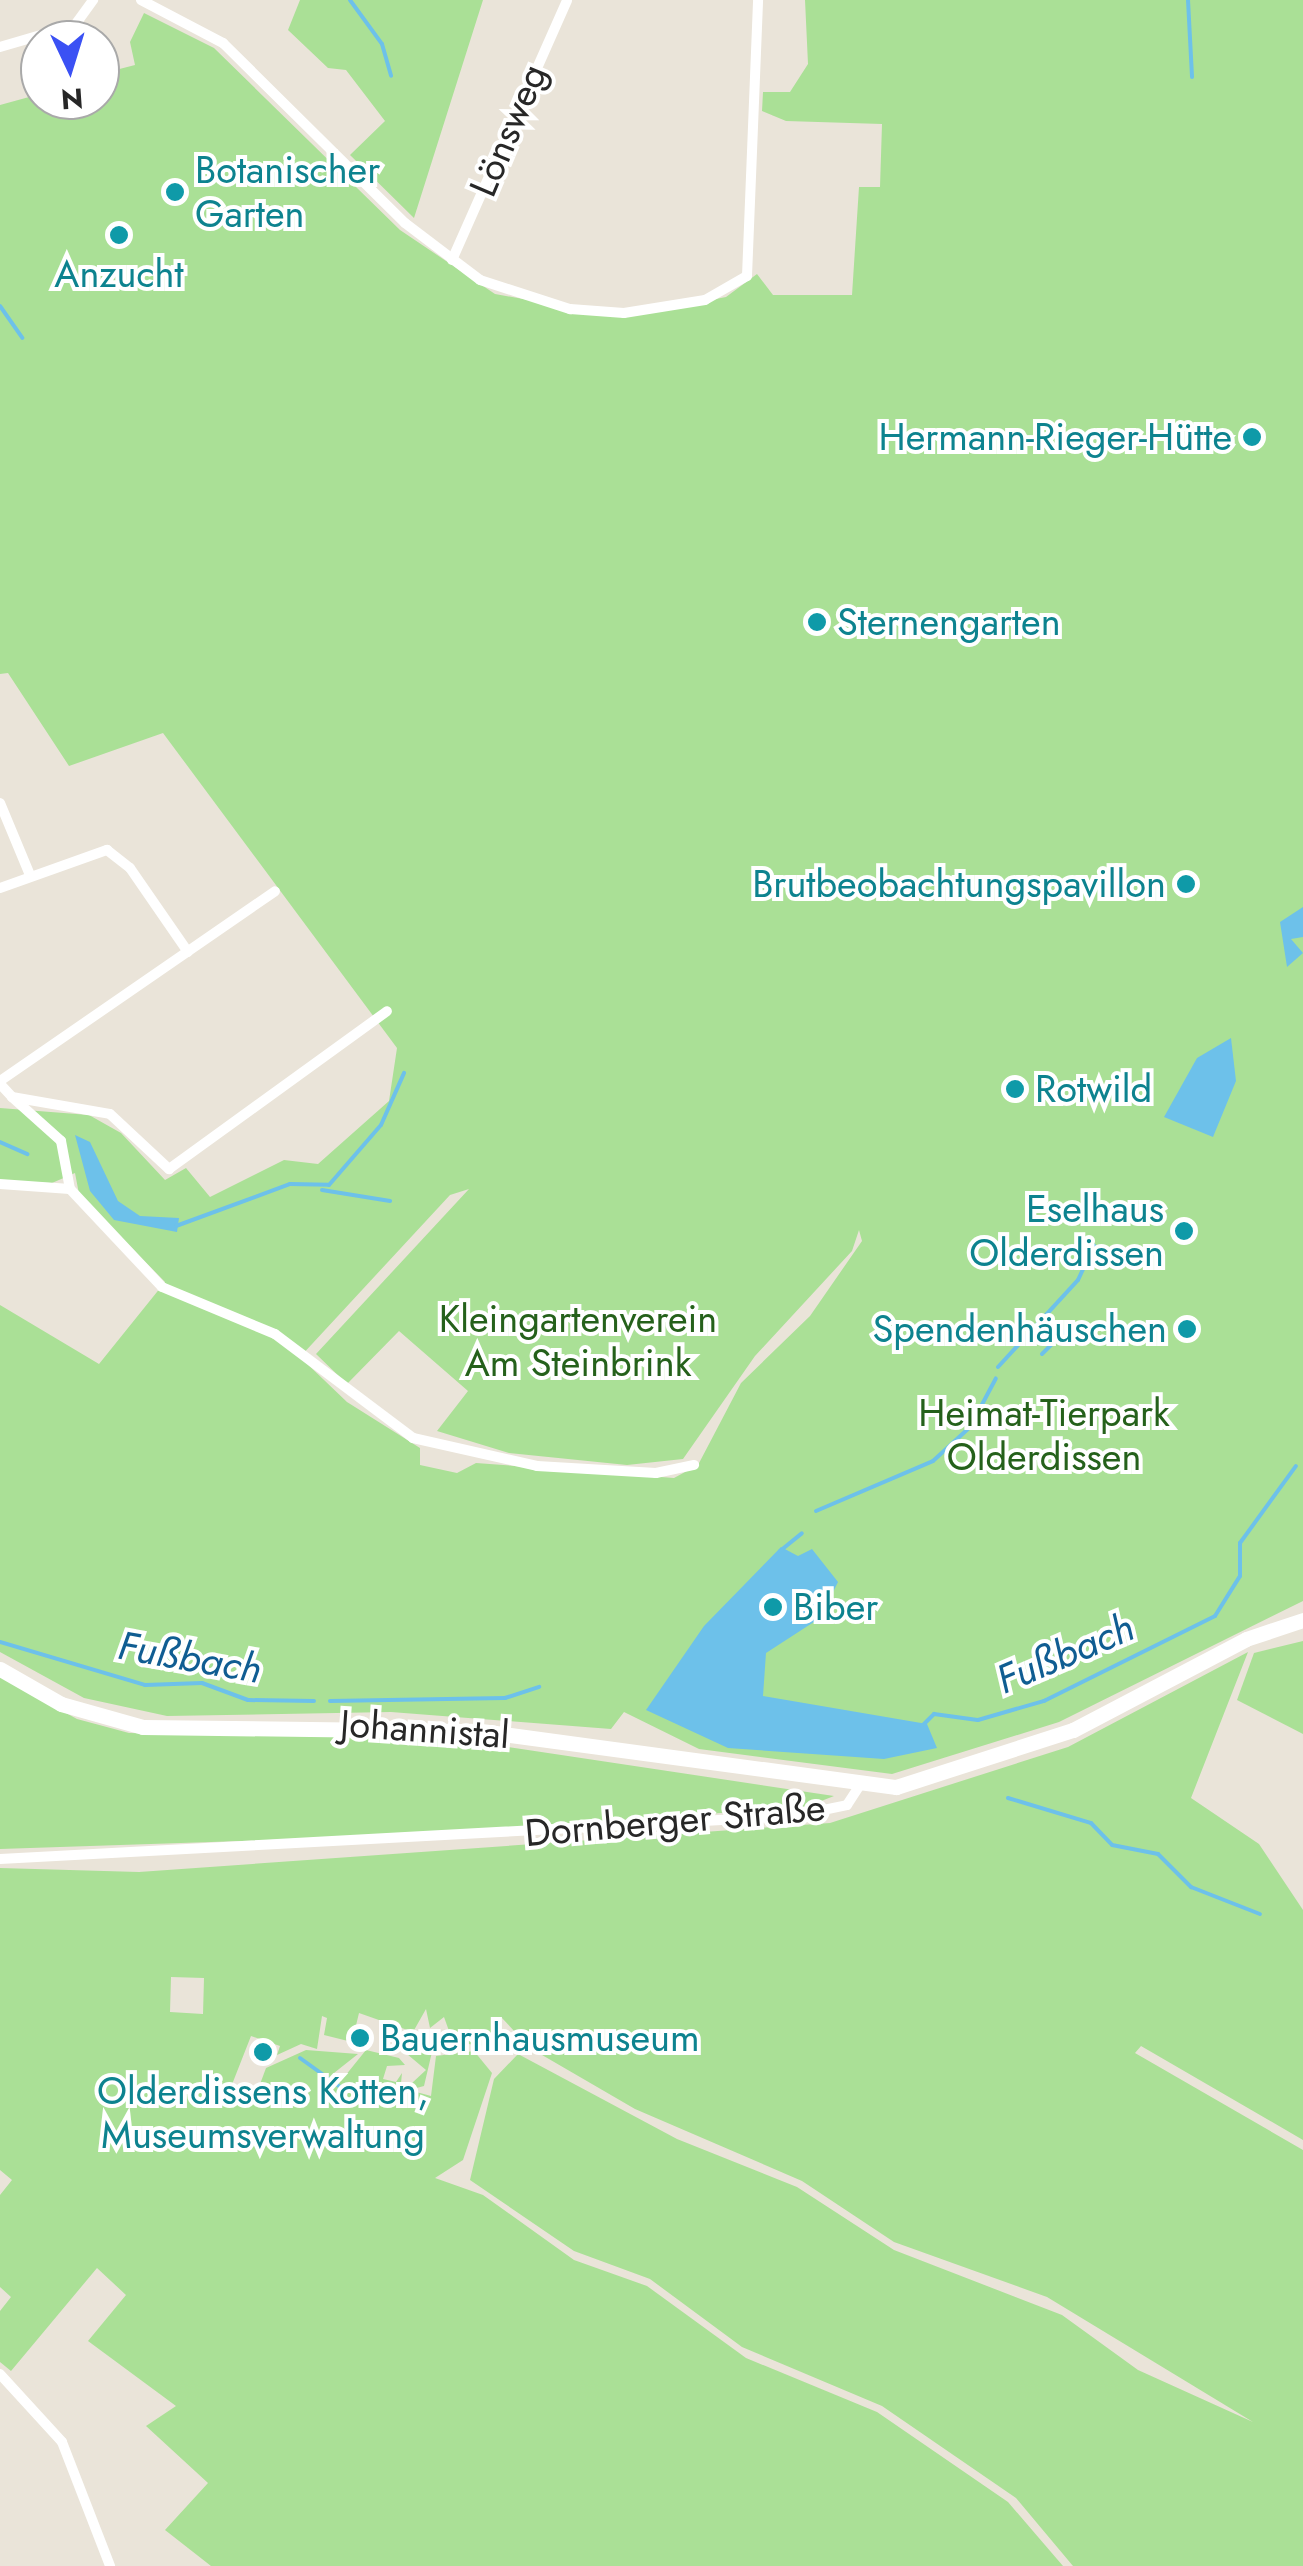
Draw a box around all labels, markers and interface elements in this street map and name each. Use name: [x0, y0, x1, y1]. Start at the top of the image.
north arrow: [20, 20, 120, 120]
street label: Lönsweg: [460, 57, 556, 203]
text: N: [59, 77, 85, 120]
place label: Botanischer Garten: [195, 147, 380, 236]
marker: Botanischer Garten: [164, 181, 186, 203]
marker: Anzucht: [108, 224, 130, 246]
place label: Anzucht: [54, 251, 184, 297]
place label: Hermann-Rieger-Hütte: [879, 414, 1232, 460]
marker: Hermann-Rieger-Hütte: [1241, 426, 1263, 448]
place label: Sternengarten: [837, 599, 1061, 645]
marker: Sternengarten: [806, 611, 828, 633]
place label: Brutbeobachtungspavillon: [752, 861, 1166, 907]
marker: Brutbeobachtungspavillon: [1175, 873, 1197, 895]
place label: Rotwild: [1035, 1066, 1152, 1112]
marker: Rotwild: [1004, 1078, 1026, 1100]
place label: Eselhaus Olderdissen: [969, 1186, 1164, 1276]
marker: Eselhaus Olderdissen: [1173, 1220, 1195, 1242]
park label: Kleingartenverein Am Steinbrink: [439, 1296, 717, 1386]
place label: Spendenhäuschen: [873, 1306, 1167, 1352]
marker: Spendenhäuschen: [1176, 1318, 1198, 1340]
park label: Heimat-Tierpark Olderdissen: [918, 1390, 1170, 1480]
place label: Biber: [793, 1584, 878, 1630]
marker: Biber: [762, 1596, 784, 1618]
water label: Fußbach: [989, 1603, 1141, 1703]
water label: Fußbach: [115, 1621, 265, 1693]
street label: Johannistal: [339, 1700, 511, 1758]
street label: Dornberger Straße: [523, 1784, 827, 1856]
place label: Bauernhausmuseum: [380, 2015, 700, 2061]
marker: Bauernhausmuseum: [349, 2027, 371, 2049]
marker: Olderdissens Kotten, Museumsverwaltung: [252, 2041, 274, 2063]
place label: Olderdissens Kotten, Museumsverwaltung: [97, 2068, 429, 2158]

